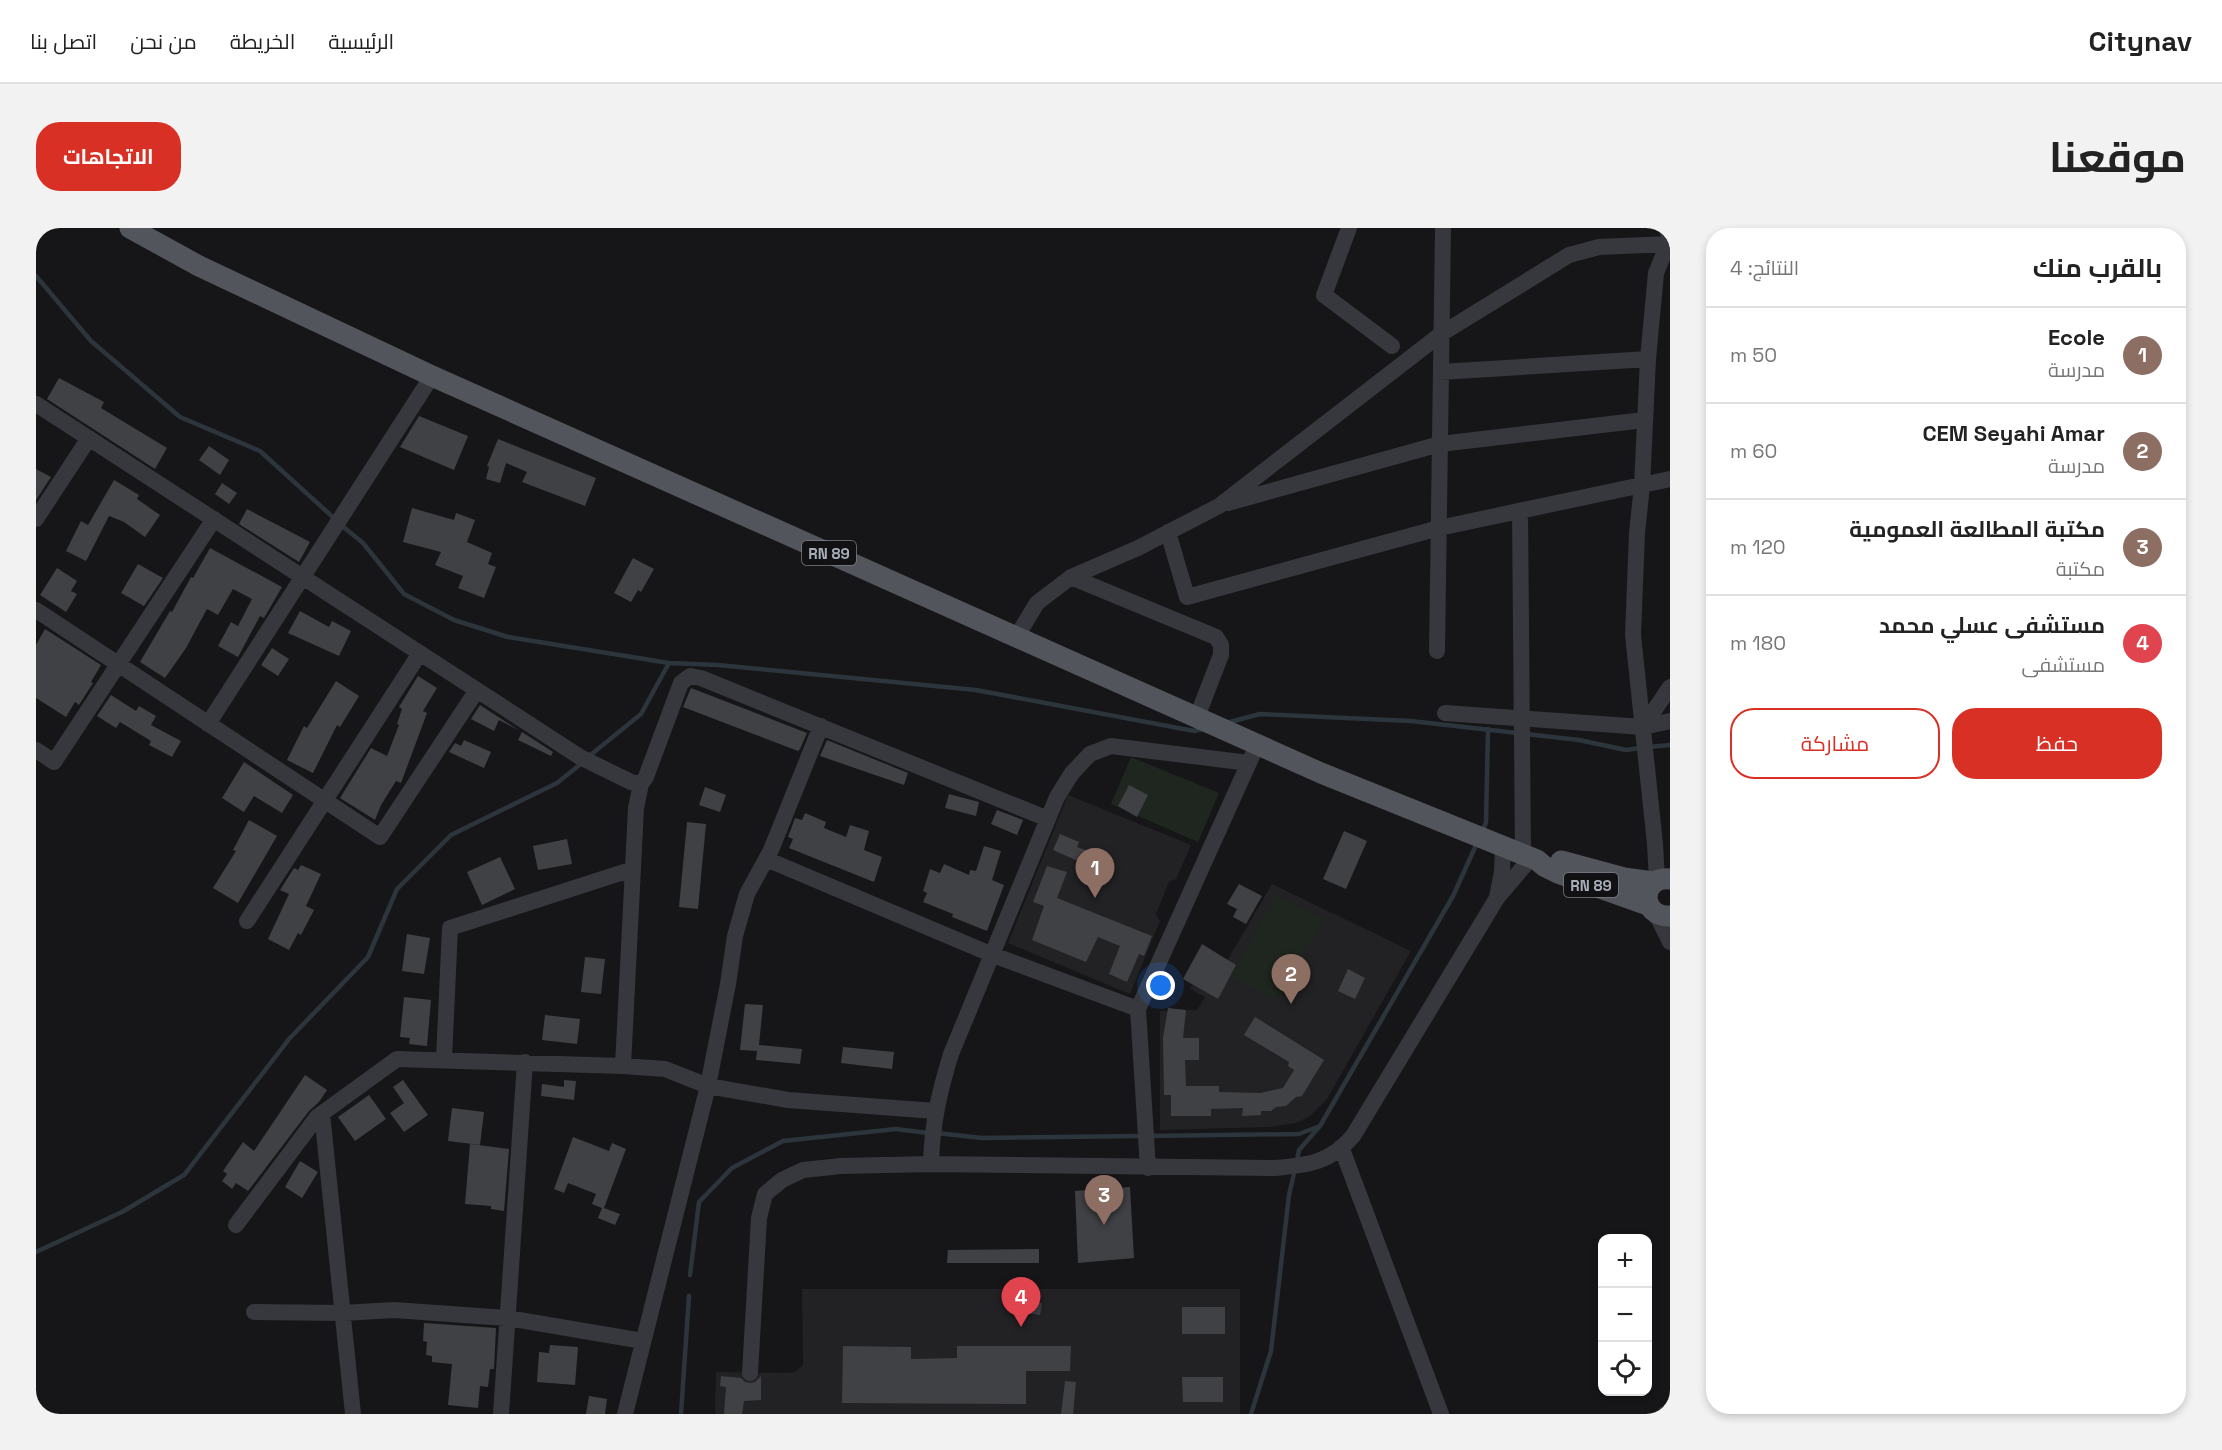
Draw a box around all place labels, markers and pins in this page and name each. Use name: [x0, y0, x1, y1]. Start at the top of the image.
pin: 1: [1076, 848, 1114, 898]
pin: 2: [1272, 954, 1310, 1004]
pin: 3: [1084, 1176, 1124, 1225]
pin: 4: [1002, 1278, 1040, 1327]

